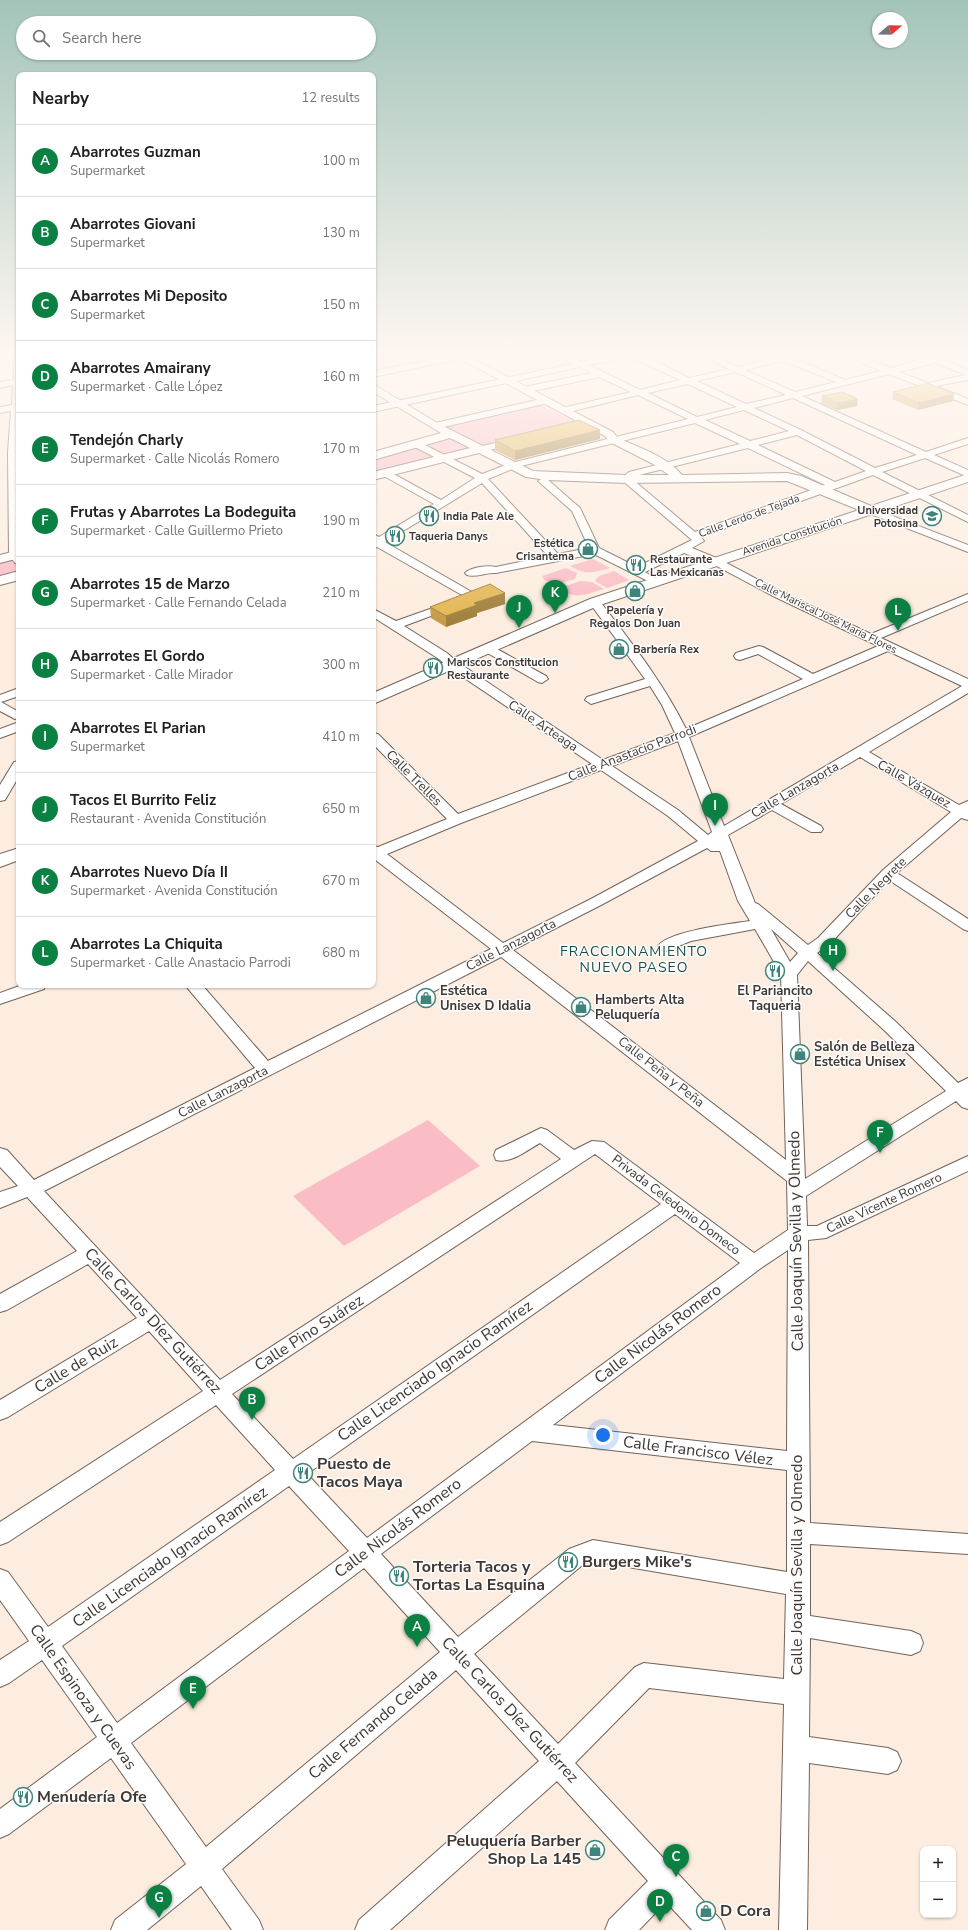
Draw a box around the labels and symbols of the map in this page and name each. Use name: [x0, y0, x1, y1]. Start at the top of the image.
north arrow: [872, 12, 908, 48]
street label: Calle Lerdo de Tejada: [696, 491, 802, 541]
place label: Universidad Potosina: [857, 503, 918, 531]
restaurant icon: India Pale Ale: [418, 505, 440, 527]
school or university icon: Universidad Potosina: [921, 505, 943, 527]
place label: India Pale Ale: [443, 509, 514, 524]
street label: Avenida Constitución: [740, 513, 844, 559]
restaurant icon: Taqueria Danys: [384, 525, 406, 547]
place label: Taqueria Danys: [409, 529, 488, 544]
place label: Estética Crisantema: [516, 536, 574, 564]
shop icon: Estética Crisantema: [577, 538, 599, 560]
place label: Restaurante Las Mexicanas: [650, 552, 724, 580]
restaurant icon: Restaurante Las Mexicanas: [625, 554, 647, 576]
street label: Calle Mariscal José María Flores: [752, 575, 900, 657]
pin: K: [542, 580, 568, 613]
shop icon: Papelería y Regalos Don Juan: [624, 580, 646, 602]
pin: J: [506, 595, 532, 628]
pin: L: [885, 598, 911, 631]
place label: Papelería y Regalos Don Juan: [589, 603, 681, 631]
shop icon: Barbería Rex: [608, 638, 630, 660]
place label: Barbería Rex: [633, 642, 700, 657]
place label: Mariscos Constitucion Restaurante: [447, 655, 558, 683]
restaurant icon: Mariscos Constitucion Restaurante: [422, 657, 444, 679]
street label: Calle Arteaga: [505, 696, 581, 756]
street label: Calle Anastacio Parrodi: [565, 720, 699, 786]
street label: Calle Trelles: [382, 746, 446, 810]
street label: Calle Vázquez: [874, 756, 954, 812]
street label: Calle Lanzagorta: [748, 758, 842, 822]
pin: I: [702, 793, 728, 826]
street label: Calle Negrete: [841, 853, 911, 923]
street label: Calle Lanzagorta: [463, 915, 559, 975]
pin: H: [820, 938, 846, 971]
district label: FRACCIONAMIENTO NUEVO PASEO: [560, 942, 708, 977]
restaurant icon: El Pariancito Taqueria: [764, 960, 786, 982]
place label: Estética Unisex D Idalia: [440, 982, 531, 1015]
place label: El Pariancito Taqueria: [737, 982, 813, 1015]
shop icon: Estética Unisex D Idalia: [415, 987, 437, 1009]
place label: Hamberts Alta Peluquería: [595, 991, 684, 1024]
shop icon: Hamberts Alta Peluquería: [570, 996, 592, 1018]
street label: Calle Peña y Peña: [614, 1033, 708, 1111]
place label: Salón de Belleza Estética Unisex: [814, 1038, 915, 1071]
shop icon: Salón de Belleza Estética Unisex: [789, 1043, 811, 1065]
street label: Calle Lanzagorta: [175, 1062, 271, 1122]
pin: F: [867, 1120, 893, 1153]
street label: Calle Joaquín Sevilla y Olmedo: [783, 1130, 809, 1352]
street label: Privada Celedonio Domeco: [608, 1151, 744, 1259]
street label: Calle Vicente Romero: [823, 1168, 945, 1238]
street label: Calle Carlos Díez Gutiérrez: [79, 1243, 227, 1399]
street label: Calle Nicolás Romero: [590, 1279, 726, 1389]
street label: Calle Pino Suárez: [250, 1290, 368, 1376]
street label: Calle Licenciado Ignacio Ramírez: [333, 1295, 537, 1447]
street label: Calle de Ruiz: [30, 1331, 122, 1399]
pin: B: [239, 1387, 265, 1420]
your location: [593, 1425, 613, 1445]
street label: Calle Francisco Vélez: [622, 1431, 774, 1471]
place label: Puesto de Tacos Maya: [317, 1453, 403, 1493]
street label: Calle Joaquín Sevilla y Olmedo: [786, 1454, 808, 1675]
restaurant icon: Puesto de Tacos Maya: [292, 1462, 314, 1484]
street label: Calle Nicolás Romero: [330, 1473, 466, 1583]
street label: Calle Licenciado Ignacio Ramírez: [68, 1481, 272, 1633]
restaurant icon: Burgers Mike's: [557, 1551, 579, 1573]
place label: Burgers Mike's: [582, 1551, 692, 1573]
place label: Torteria Tacos y Tortas La Esquina: [413, 1556, 545, 1596]
restaurant icon: Torteria Tacos y Tortas La Esquina: [388, 1565, 410, 1587]
pin: A: [404, 1614, 430, 1647]
street label: Calle Espinoza y Cuevas: [24, 1620, 142, 1774]
street label: Calle Carlos Díez Gutiérrez: [436, 1632, 584, 1788]
street label: Calle Fernando Celada: [304, 1663, 442, 1785]
pin: E: [180, 1676, 206, 1709]
restaurant icon: Menudería Ofe: [12, 1786, 34, 1808]
place label: Menudería Ofe: [37, 1786, 147, 1808]
place label: Peluquería Barber Shop La 145: [446, 1830, 582, 1870]
shop icon: Peluquería Barber Shop La 145: [584, 1839, 606, 1861]
pin: C: [663, 1844, 689, 1877]
pin: G: [146, 1885, 172, 1918]
pin: D: [647, 1889, 673, 1922]
shop icon: D Cora: [695, 1900, 717, 1922]
place label: D Cora: [720, 1900, 771, 1922]

